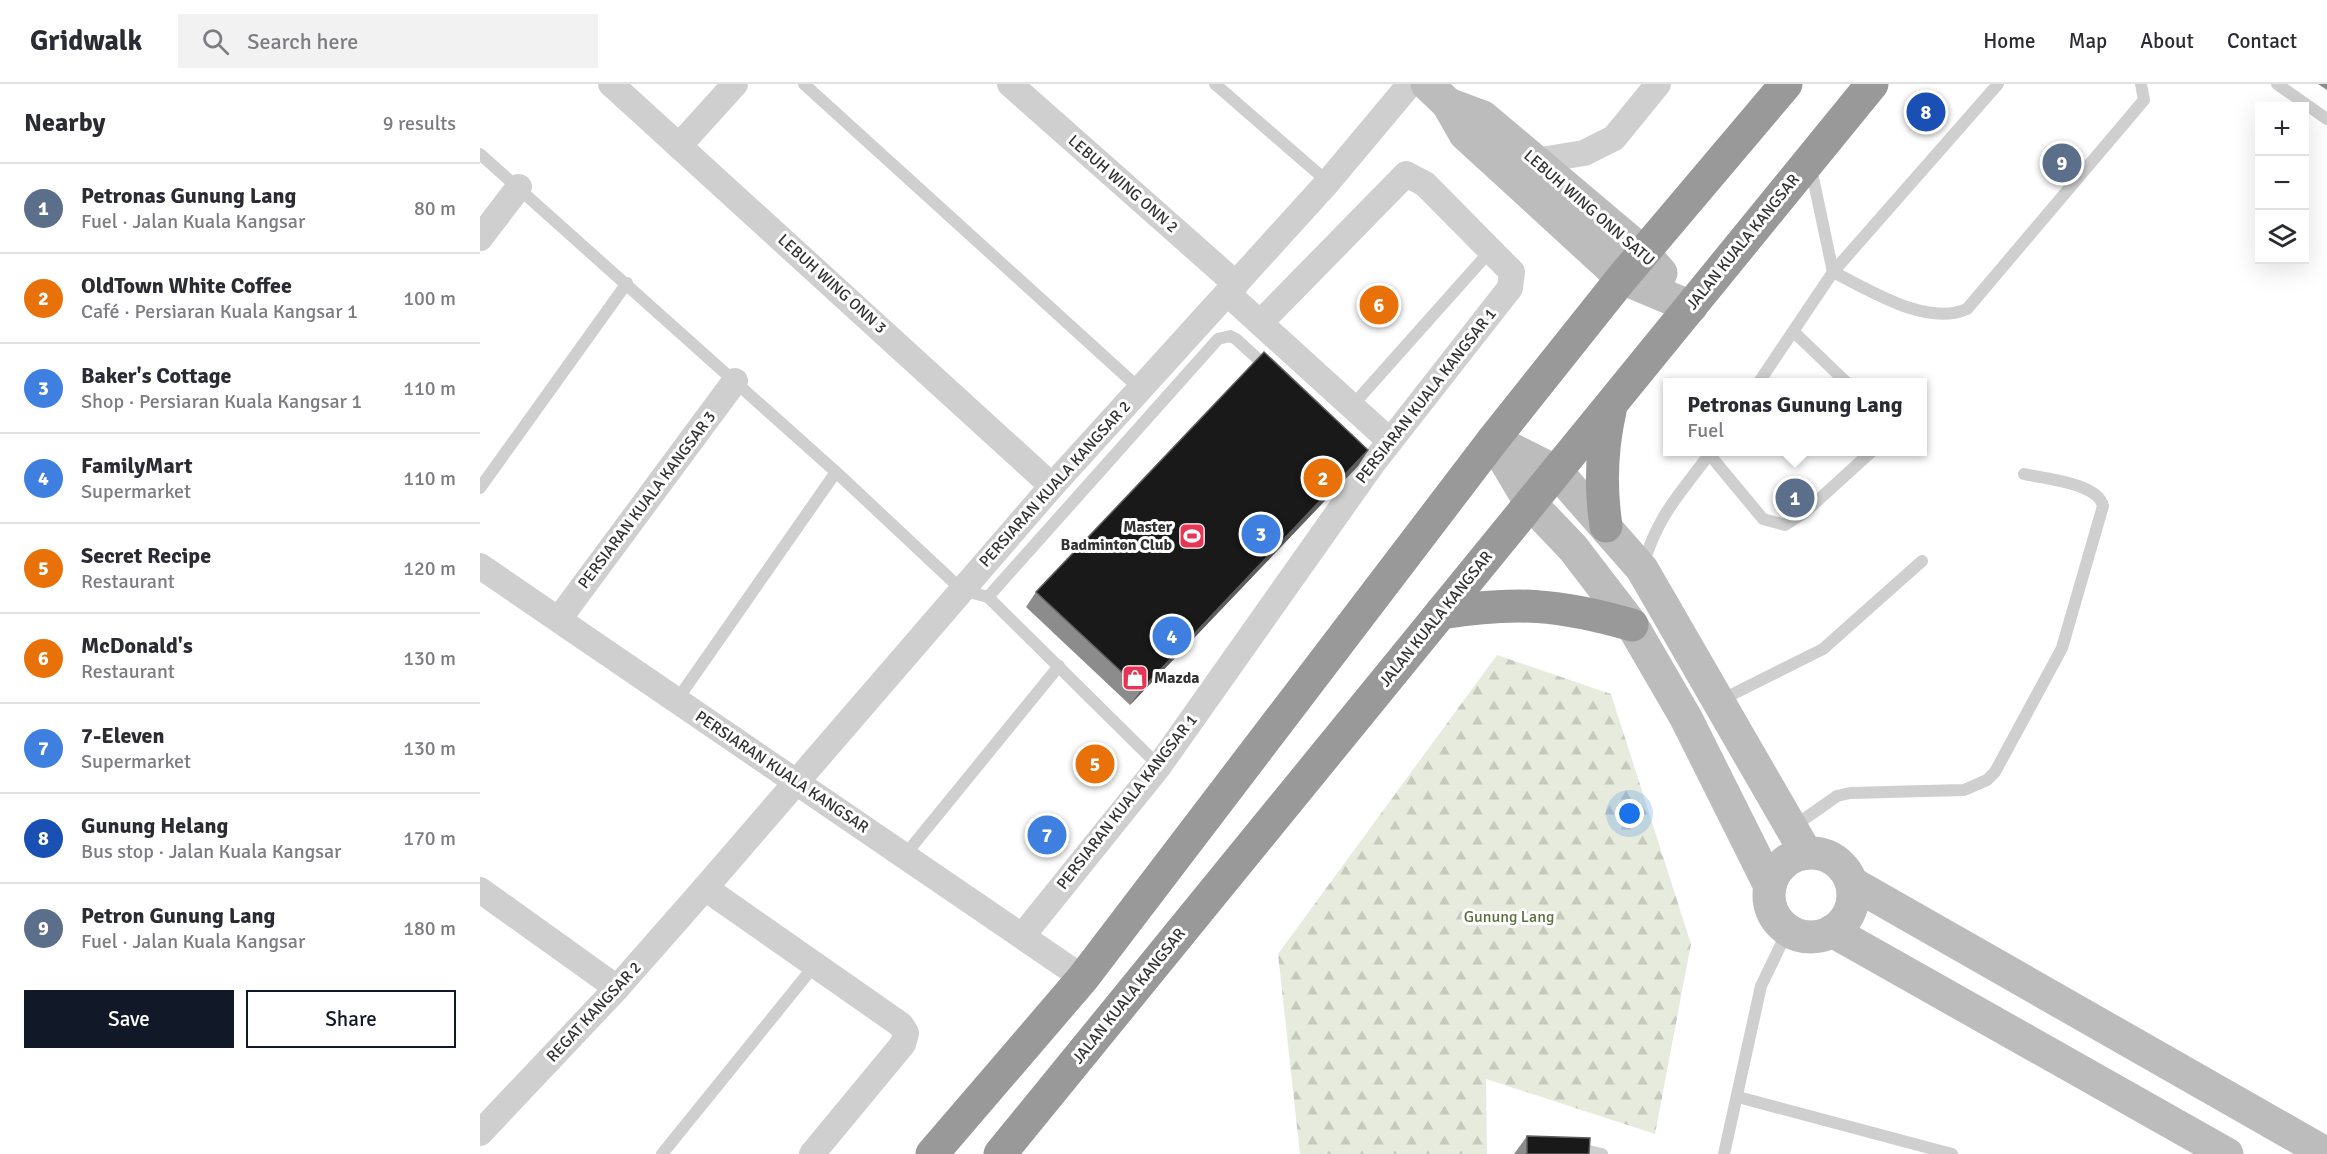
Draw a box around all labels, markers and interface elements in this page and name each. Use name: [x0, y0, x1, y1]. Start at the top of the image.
search box: [178, 14, 598, 68]
text: Gridwalk: [30, 24, 142, 58]
icon: search: [199, 25, 232, 58]
text: Search here: [247, 28, 358, 55]
text: Home: [1983, 28, 2036, 54]
text: Map: [2069, 28, 2107, 54]
text: About: [2140, 28, 2194, 54]
text: Contact: [2227, 28, 2297, 54]
pin: 8: [1906, 90, 1946, 135]
map controls: [2255, 102, 2309, 264]
button: +: [2255, 102, 2309, 156]
text: Nearby: [24, 107, 105, 139]
text: 9 results: [383, 111, 456, 136]
street label: LEBUH WING ONN 2: [1064, 131, 1182, 237]
pin: 9: [2042, 140, 2082, 185]
street label: LEBUH WING ONN SATU: [1519, 146, 1659, 270]
button: −: [2255, 156, 2309, 210]
street label: JALAN KUALA KANGSAR: [1682, 170, 1804, 314]
text: Petronas Gunung Lang: [81, 182, 296, 209]
text: 1: [38, 196, 49, 221]
text: 80 m: [414, 196, 456, 221]
text: Fuel · Jalan Kuala Kangsar: [81, 209, 305, 234]
button: layers: [2255, 210, 2309, 264]
street label: LEBUH WING ONN 3: [774, 230, 890, 338]
text: OldTown White Coffee: [81, 272, 292, 299]
pin: 6: [1360, 282, 1398, 328]
text: 2: [38, 286, 49, 311]
text: 100 m: [403, 286, 456, 311]
text: Café · Persiaran Kuala Kangsar 1: [81, 299, 358, 324]
street label: PERSIARAN KUALA KANGSAR 1: [1351, 304, 1501, 488]
text: Baker's Cottage: [81, 362, 231, 389]
text: 3: [38, 376, 49, 401]
text: 110 m: [403, 376, 456, 401]
popup: [1663, 378, 1927, 456]
text: Shop · Persiaran Kuala Kangsar 1: [81, 389, 362, 414]
text: Petronas Gunung Lang: [1687, 391, 1903, 418]
street label: PERSIARAN KUALA KANGSAR 2: [975, 397, 1135, 571]
street label: PERSIARAN KUALA KANGSAR 3: [574, 407, 720, 593]
text: Fuel: [1687, 418, 1724, 443]
text: FamilyMart: [81, 452, 193, 479]
pin: 2: [1304, 456, 1342, 500]
text: 4: [38, 466, 49, 491]
text: 110 m: [403, 466, 456, 491]
pin: 1: [1776, 476, 1814, 520]
text: Supermarket: [81, 479, 191, 504]
pin: 3: [1242, 512, 1280, 556]
place label: Master Badminton Club: [1061, 517, 1173, 555]
sports icon: Master Badminton Club: [1177, 521, 1207, 551]
text: Secret Recipe: [81, 542, 211, 569]
street label: JALAN KUALA KANGSAR: [1375, 547, 1497, 691]
text: 5: [38, 556, 49, 581]
text: 120 m: [403, 556, 456, 581]
text: Restaurant: [81, 569, 175, 594]
pin: 4: [1152, 614, 1192, 658]
text: McDonald's: [81, 632, 193, 659]
text: 6: [38, 646, 49, 671]
text: 130 m: [403, 646, 456, 671]
text: Restaurant: [81, 659, 175, 684]
shop icon: Mazda: [1120, 663, 1150, 693]
place label: Mazda: [1154, 668, 1199, 688]
street label: PERSIARAN KUALA KANGSAR: [692, 706, 873, 838]
street label: PERSIARAN KUALA KANGSAR 1: [1052, 710, 1202, 894]
text: 7-Eleven: [81, 722, 164, 749]
text: 7: [38, 736, 49, 761]
text: 130 m: [403, 736, 456, 761]
pin: 5: [1076, 742, 1114, 786]
text: Supermarket: [81, 749, 191, 774]
your location: [1615, 799, 1644, 828]
text: Gunung Helang: [81, 812, 228, 839]
pin: 7: [1028, 812, 1066, 858]
text: 8: [38, 826, 49, 851]
text: 170 m: [403, 826, 456, 851]
text: Bus stop · Jalan Kuala Kangsar: [81, 839, 341, 864]
text: Petron Gunung Lang: [81, 902, 275, 929]
park label: Gunung Lang: [1464, 907, 1554, 927]
text: 9: [38, 916, 49, 941]
text: 180 m: [403, 916, 456, 941]
street label: JALAN KUALA KANGSAR: [1068, 924, 1190, 1068]
text: Fuel · Jalan Kuala Kangsar: [81, 929, 305, 954]
street label: REGAT KANGSAR 2: [542, 958, 646, 1066]
button: Save: [24, 990, 234, 1048]
button: Share: [246, 990, 456, 1048]

